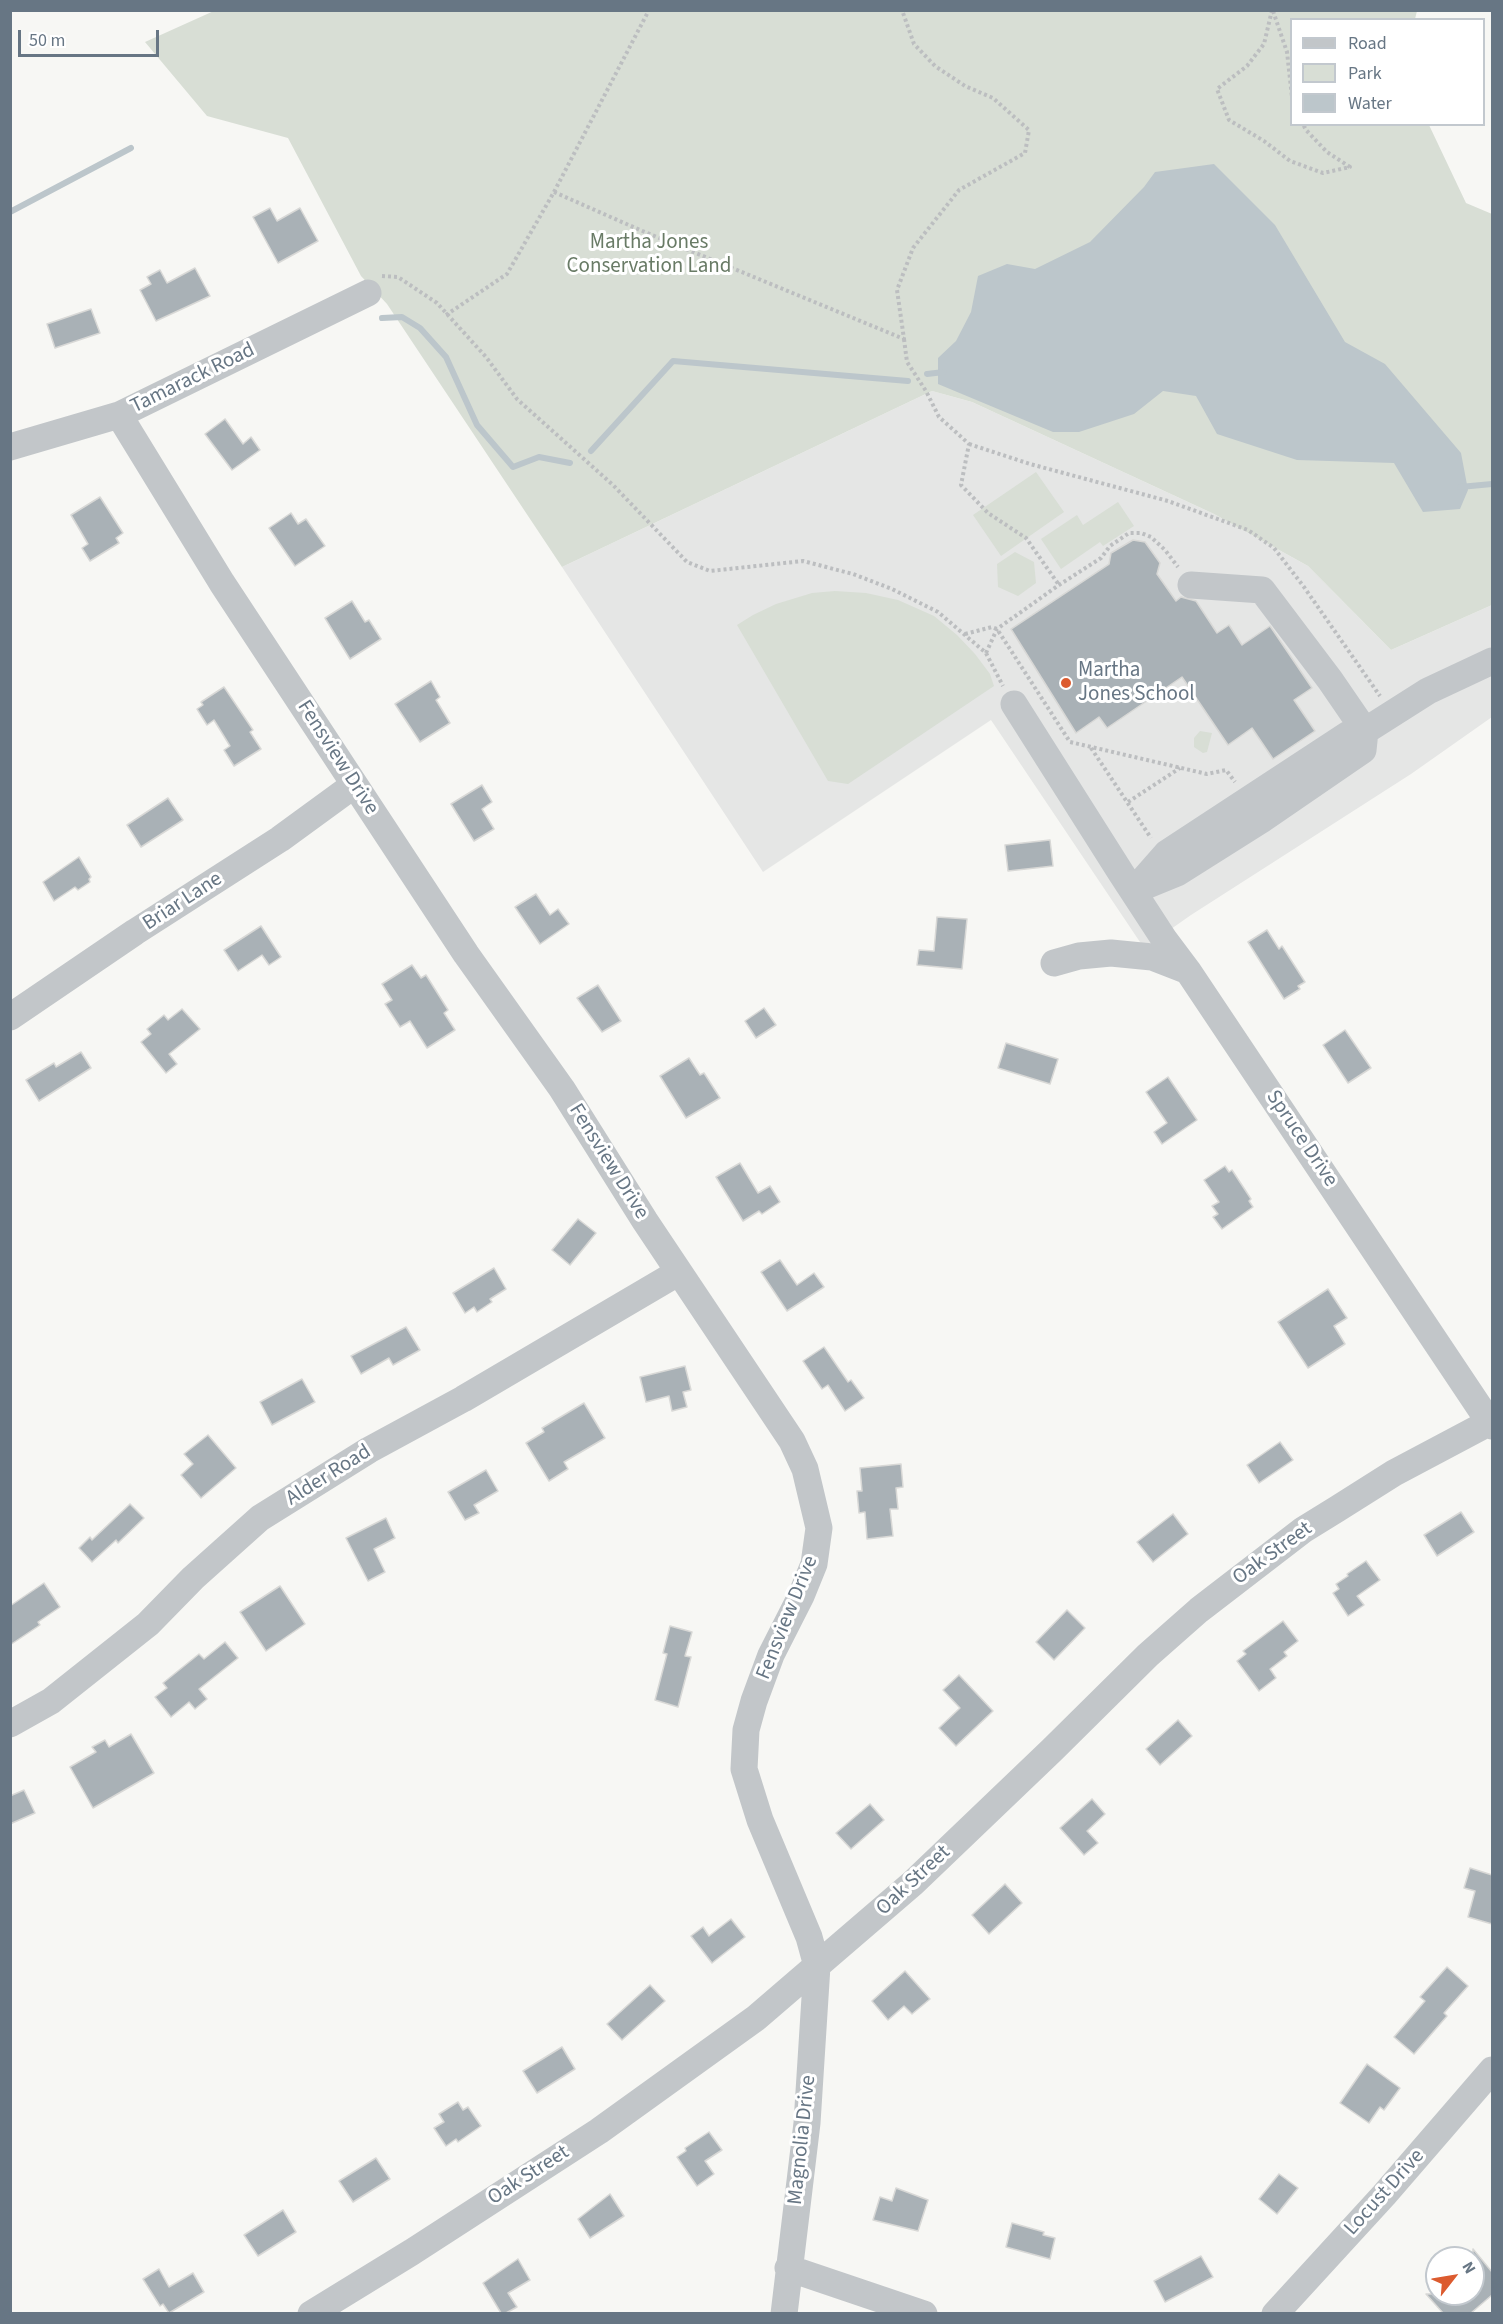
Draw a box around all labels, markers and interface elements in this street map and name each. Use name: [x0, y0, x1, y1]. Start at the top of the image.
scale bar: [21, 18, 162, 56]
legend: [1290, 18, 1485, 126]
text: 50 m: [29, 28, 65, 53]
text: Road: [1348, 31, 1387, 56]
text: Park: [1348, 61, 1382, 86]
text: Water: [1348, 91, 1392, 116]
park label: Martha Jones Conservation Land: [567, 230, 731, 280]
street label: Tamarack Road: [127, 338, 259, 420]
place label: Martha Jones School: [1078, 658, 1195, 708]
marker: Martha Jones School: [1059, 676, 1073, 690]
street label: Fensview Drive: [291, 696, 383, 820]
street label: Briar Lane: [139, 867, 227, 937]
street label: Spruce Drive: [1260, 1086, 1342, 1192]
street label: Fensview Drive: [563, 1100, 653, 1224]
street label: Alder Road: [282, 1440, 376, 1512]
street label: Oak Street: [1228, 1517, 1318, 1591]
street label: Fensview Drive: [752, 1553, 824, 1683]
street label: Oak Street: [872, 1841, 956, 1921]
street label: Magnolia Drive: [784, 2074, 822, 2206]
street label: Oak Street: [484, 2140, 574, 2212]
street label: Locust Drive: [1340, 2145, 1430, 2241]
north arrow: [1425, 2246, 1485, 2306]
text: N: [1457, 2258, 1481, 2278]

